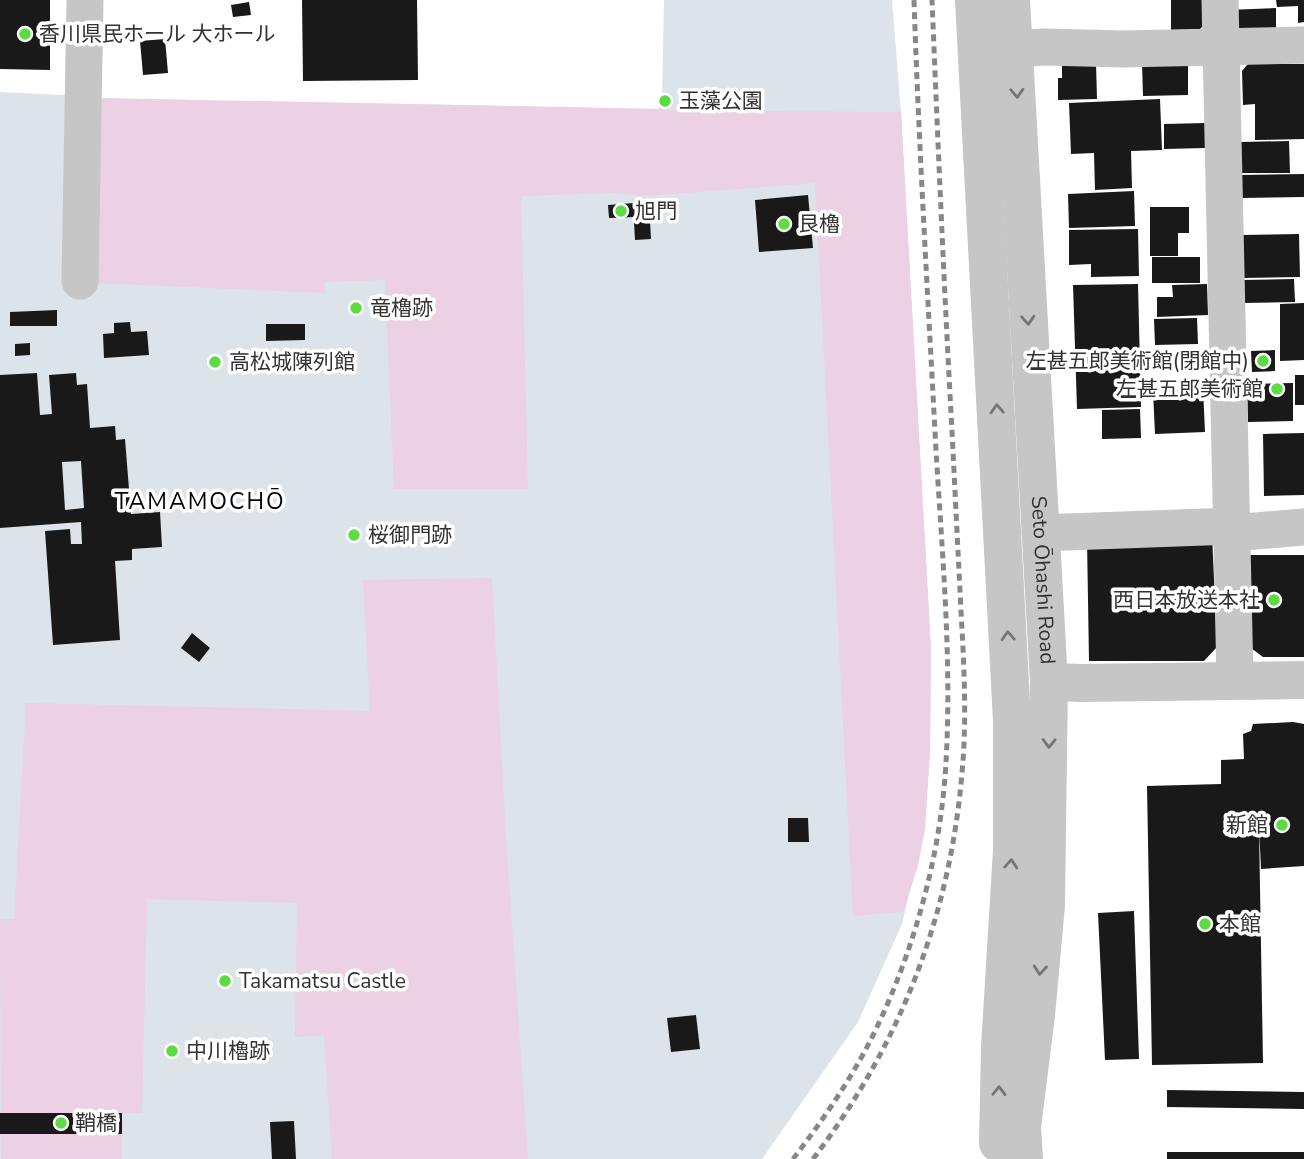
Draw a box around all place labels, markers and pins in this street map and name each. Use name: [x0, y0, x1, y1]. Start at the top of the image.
place label: 香川県民ホール 大ホール: [39, 20, 275, 48]
marker: 香川県民ホール 大ホール: [17, 26, 33, 42]
place label: 玉藻公園: [679, 87, 763, 115]
marker: 玉藻公園: [657, 93, 673, 109]
place label: 旭門: [635, 197, 677, 225]
marker: 旭門: [613, 203, 629, 219]
place label: 艮櫓: [798, 210, 840, 238]
marker: 艮櫓: [776, 216, 792, 232]
place label: 竜櫓跡: [370, 294, 433, 322]
marker: 竜櫓跡: [348, 300, 364, 316]
place label: 左甚五郎美術館(閉館中): [1026, 347, 1249, 375]
place label: 高松城陳列館: [229, 348, 355, 376]
marker: 左甚五郎美術館(閉館中): [1255, 353, 1271, 369]
marker: 高松城陳列館: [207, 354, 223, 370]
place label: 左甚五郎美術館: [1116, 375, 1263, 403]
marker: 左甚五郎美術館: [1269, 381, 1285, 397]
place label: 桜御門跡: [368, 521, 452, 549]
marker: 桜御門跡: [346, 527, 362, 543]
place label: 西日本放送本社: [1113, 586, 1260, 614]
marker: 西日本放送本社: [1266, 592, 1282, 608]
place label: 新館: [1226, 811, 1268, 839]
marker: 新館: [1274, 817, 1290, 833]
place label: 本館: [1219, 910, 1261, 938]
marker: 本館: [1197, 916, 1213, 932]
place label: Takamatsu Castle: [239, 967, 406, 995]
marker: Takamatsu Castle: [217, 973, 233, 989]
place label: 中川櫓跡: [186, 1037, 270, 1065]
marker: 中川櫓跡: [164, 1043, 180, 1059]
place label: 鞘橋: [75, 1109, 117, 1137]
marker: 鞘橋: [53, 1115, 69, 1131]

